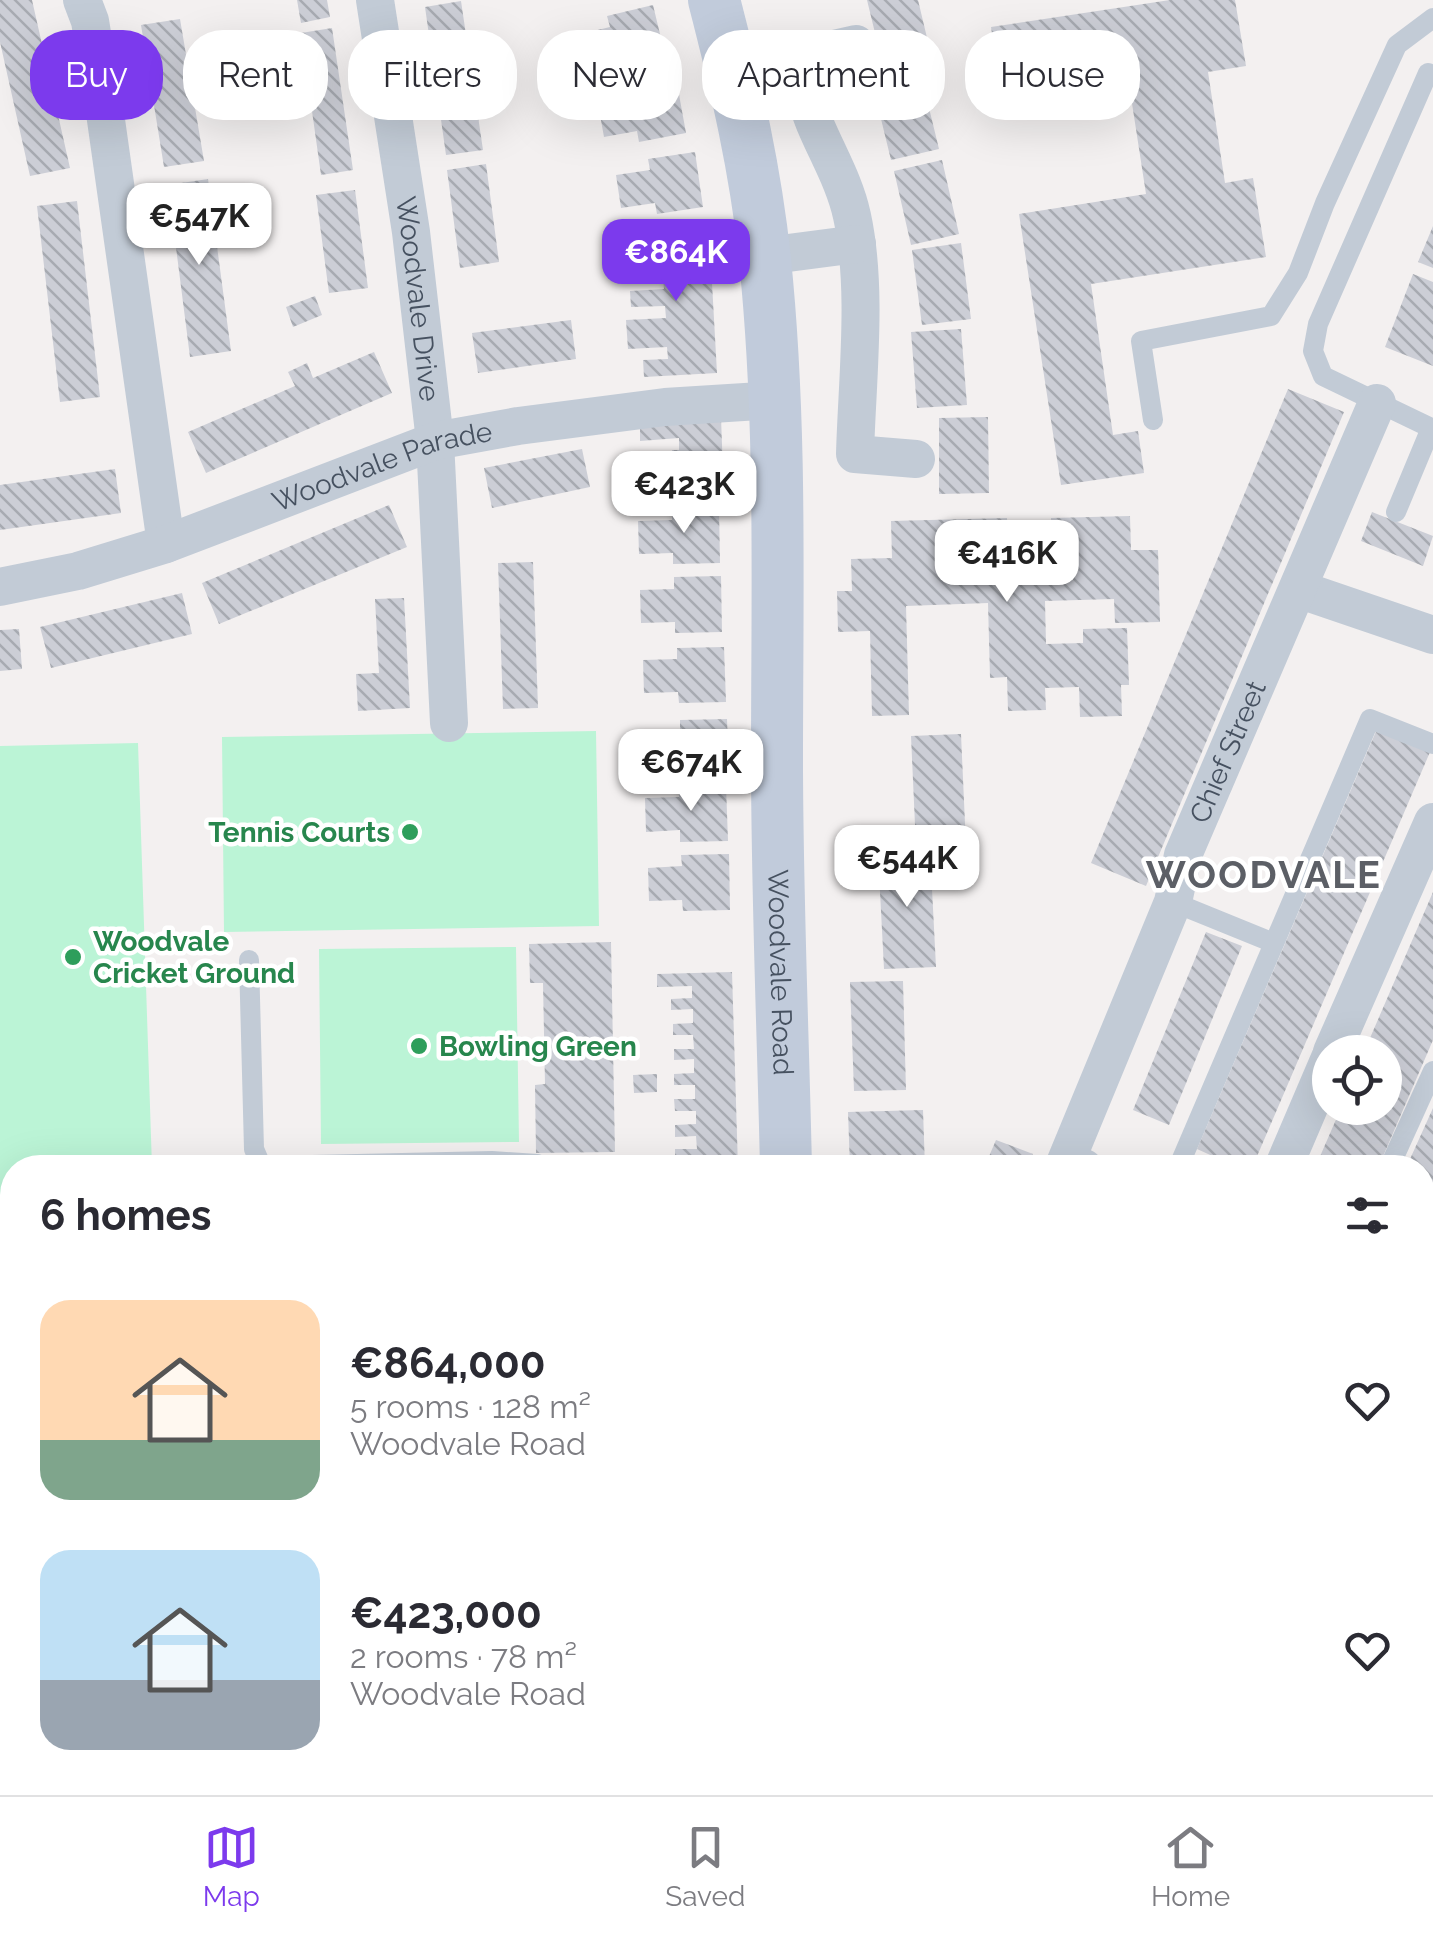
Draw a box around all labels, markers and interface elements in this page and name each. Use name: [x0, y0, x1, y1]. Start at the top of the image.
chip: Buy: [30, 30, 163, 120]
chip: Rent: [183, 30, 328, 120]
chip: Filters: [348, 30, 517, 120]
chip: New: [537, 30, 682, 120]
chip: Apartment: [702, 30, 945, 120]
chip: House: [965, 30, 1140, 120]
pin: €547K: [129, 183, 269, 268]
street label: Woodvale Drive: [389, 194, 447, 403]
text: €547K: [149, 197, 249, 234]
pin: €864K: [606, 219, 746, 304]
text: €864K: [624, 233, 728, 270]
street label: Woodvale Parade: [267, 415, 495, 518]
pin: €423K: [614, 451, 754, 536]
text: €423K: [633, 465, 735, 502]
pin: €416K: [937, 520, 1077, 605]
text: €416K: [957, 534, 1057, 571]
street label: Chief Street: [1182, 675, 1273, 828]
pin: €674K: [621, 729, 761, 814]
text: €674K: [640, 743, 742, 780]
place label: Tennis Courts: [208, 816, 390, 849]
marker: Tennis Courts: [399, 821, 421, 843]
pin: €544K: [837, 825, 977, 910]
text: €544K: [856, 839, 958, 876]
district label: WOODVALE: [1146, 852, 1382, 897]
street label: Woodvale Road: [762, 869, 800, 1076]
place label: Woodvale Cricket Ground: [93, 925, 295, 990]
marker: Woodvale Cricket Ground: [62, 946, 84, 968]
place label: Bowling Green: [439, 1030, 637, 1063]
marker: Bowling Green: [408, 1035, 430, 1057]
map controls: [1312, 1035, 1402, 1125]
button: locate: [1312, 1035, 1402, 1125]
icon: filters: [1340, 1188, 1395, 1243]
text: 6 homes: [40, 1191, 211, 1240]
text: €864,000: [350, 1339, 545, 1388]
icon: home: [120, 1340, 240, 1460]
icon: heart: [1340, 1373, 1395, 1428]
text: 5 rooms · 128 m²: [350, 1388, 591, 1425]
text: Woodvale Road: [350, 1425, 586, 1462]
text: €423,000: [350, 1589, 542, 1638]
icon: home: [120, 1590, 240, 1710]
icon: heart: [1340, 1623, 1395, 1678]
text: 2 rooms · 78 m²: [350, 1638, 577, 1675]
text: Woodvale Road: [350, 1675, 586, 1712]
tab: Map: [203, 1820, 260, 1913]
tab: Saved: [665, 1820, 745, 1913]
tab: Home: [1151, 1820, 1230, 1913]

